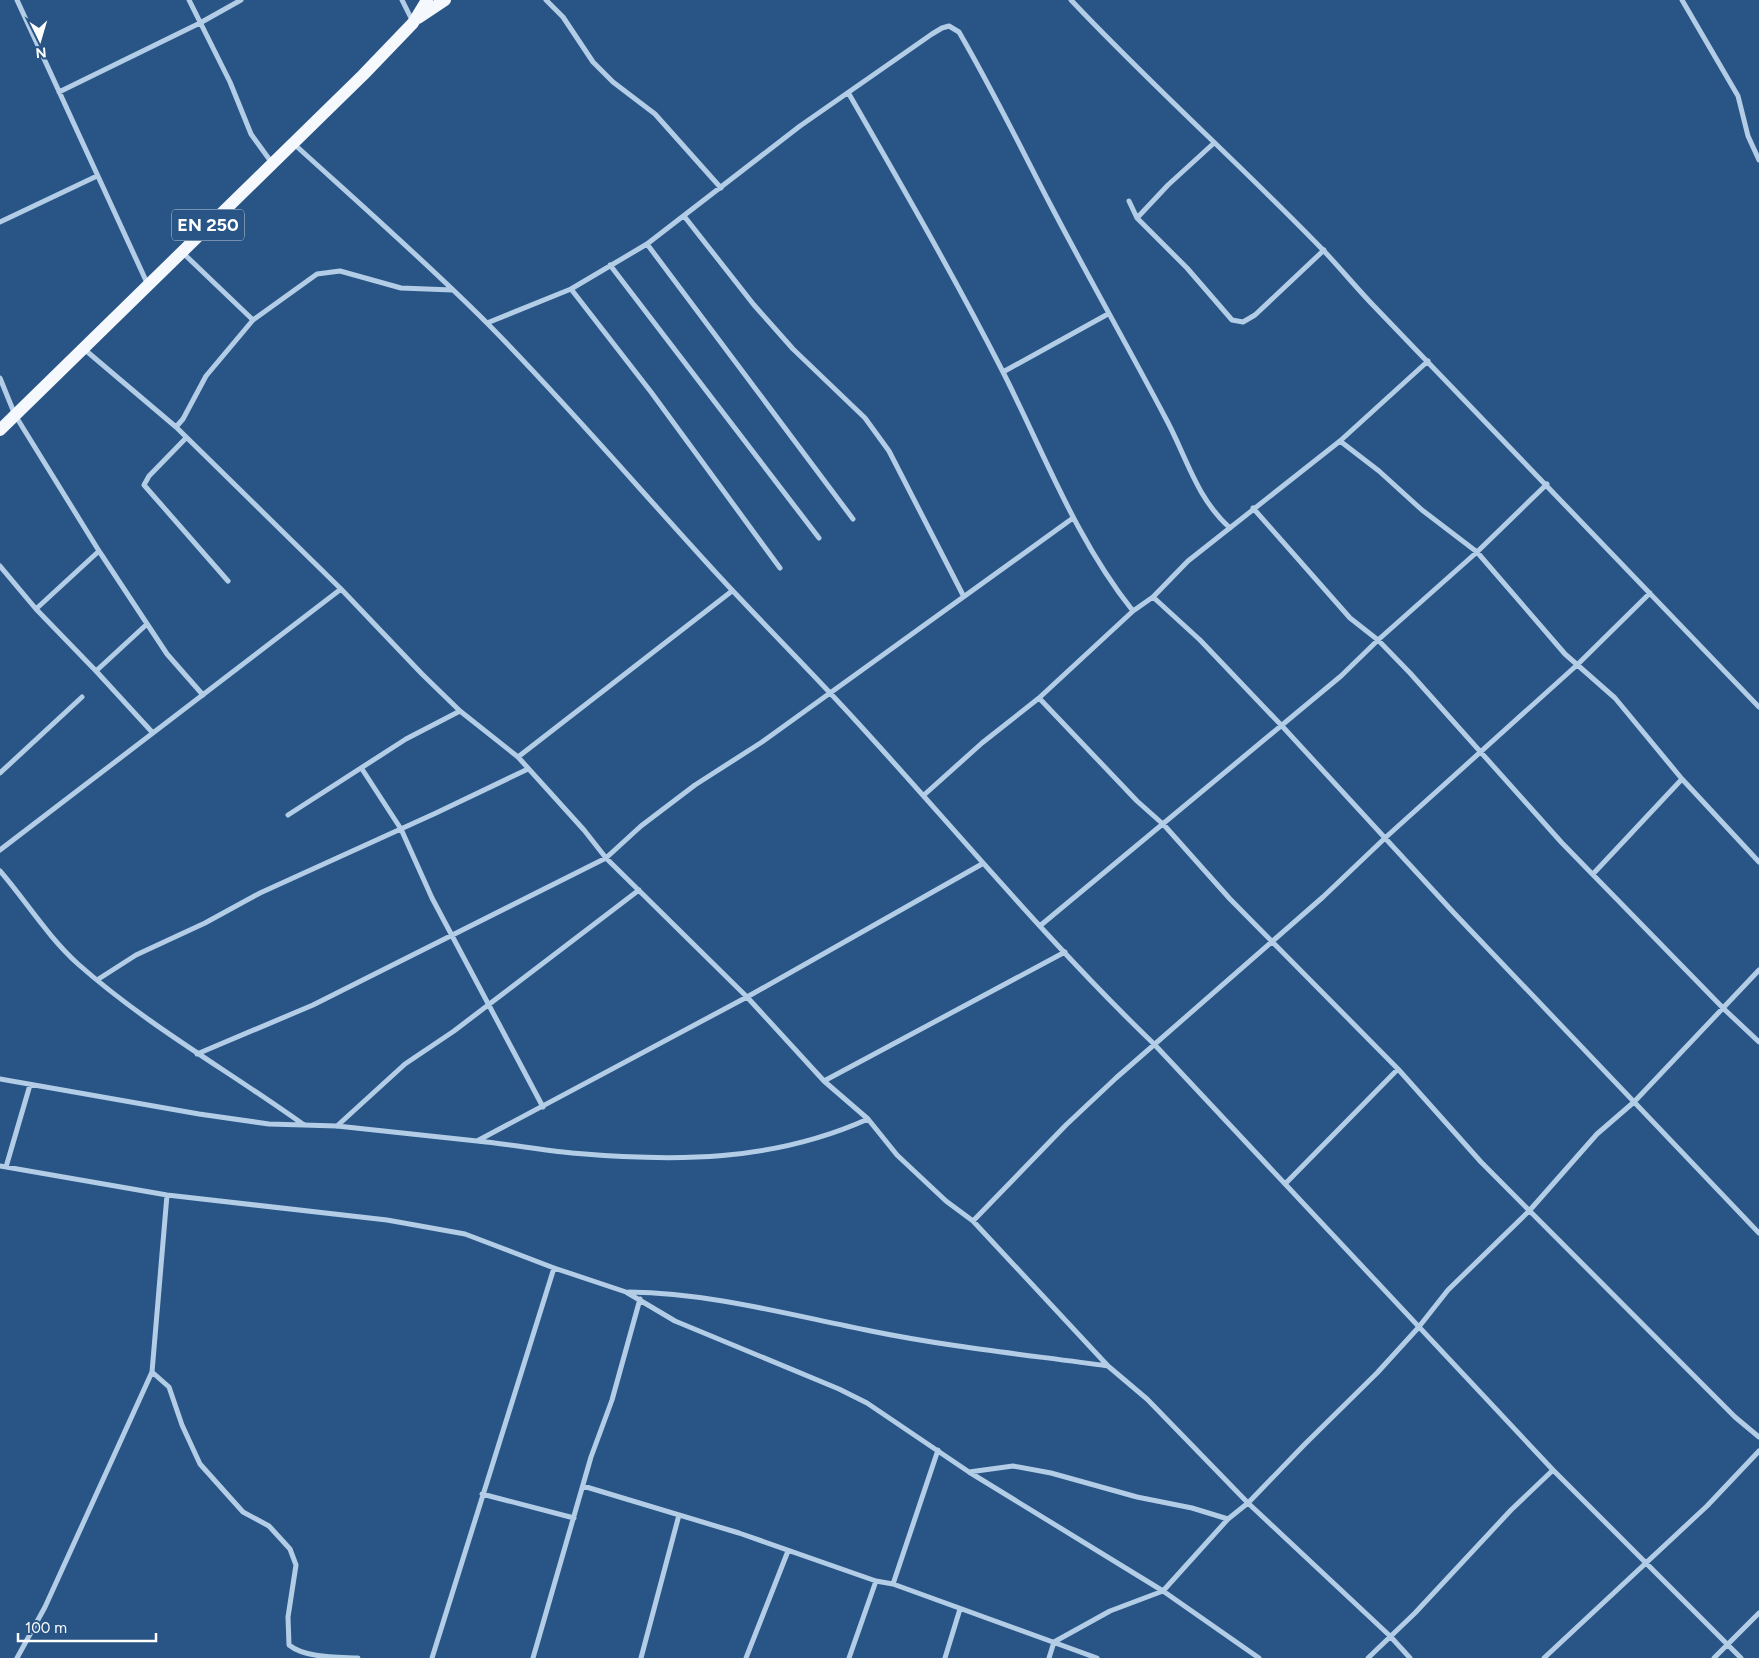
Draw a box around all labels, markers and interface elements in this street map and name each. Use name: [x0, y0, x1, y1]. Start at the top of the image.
north arrow: [15, 15, 65, 65]
text: N: [35, 44, 47, 61]
road number: EN 250: [172, 210, 244, 240]
scale bar: [18, 1610, 155, 1642]
text: 100 m: [25, 1619, 67, 1637]

